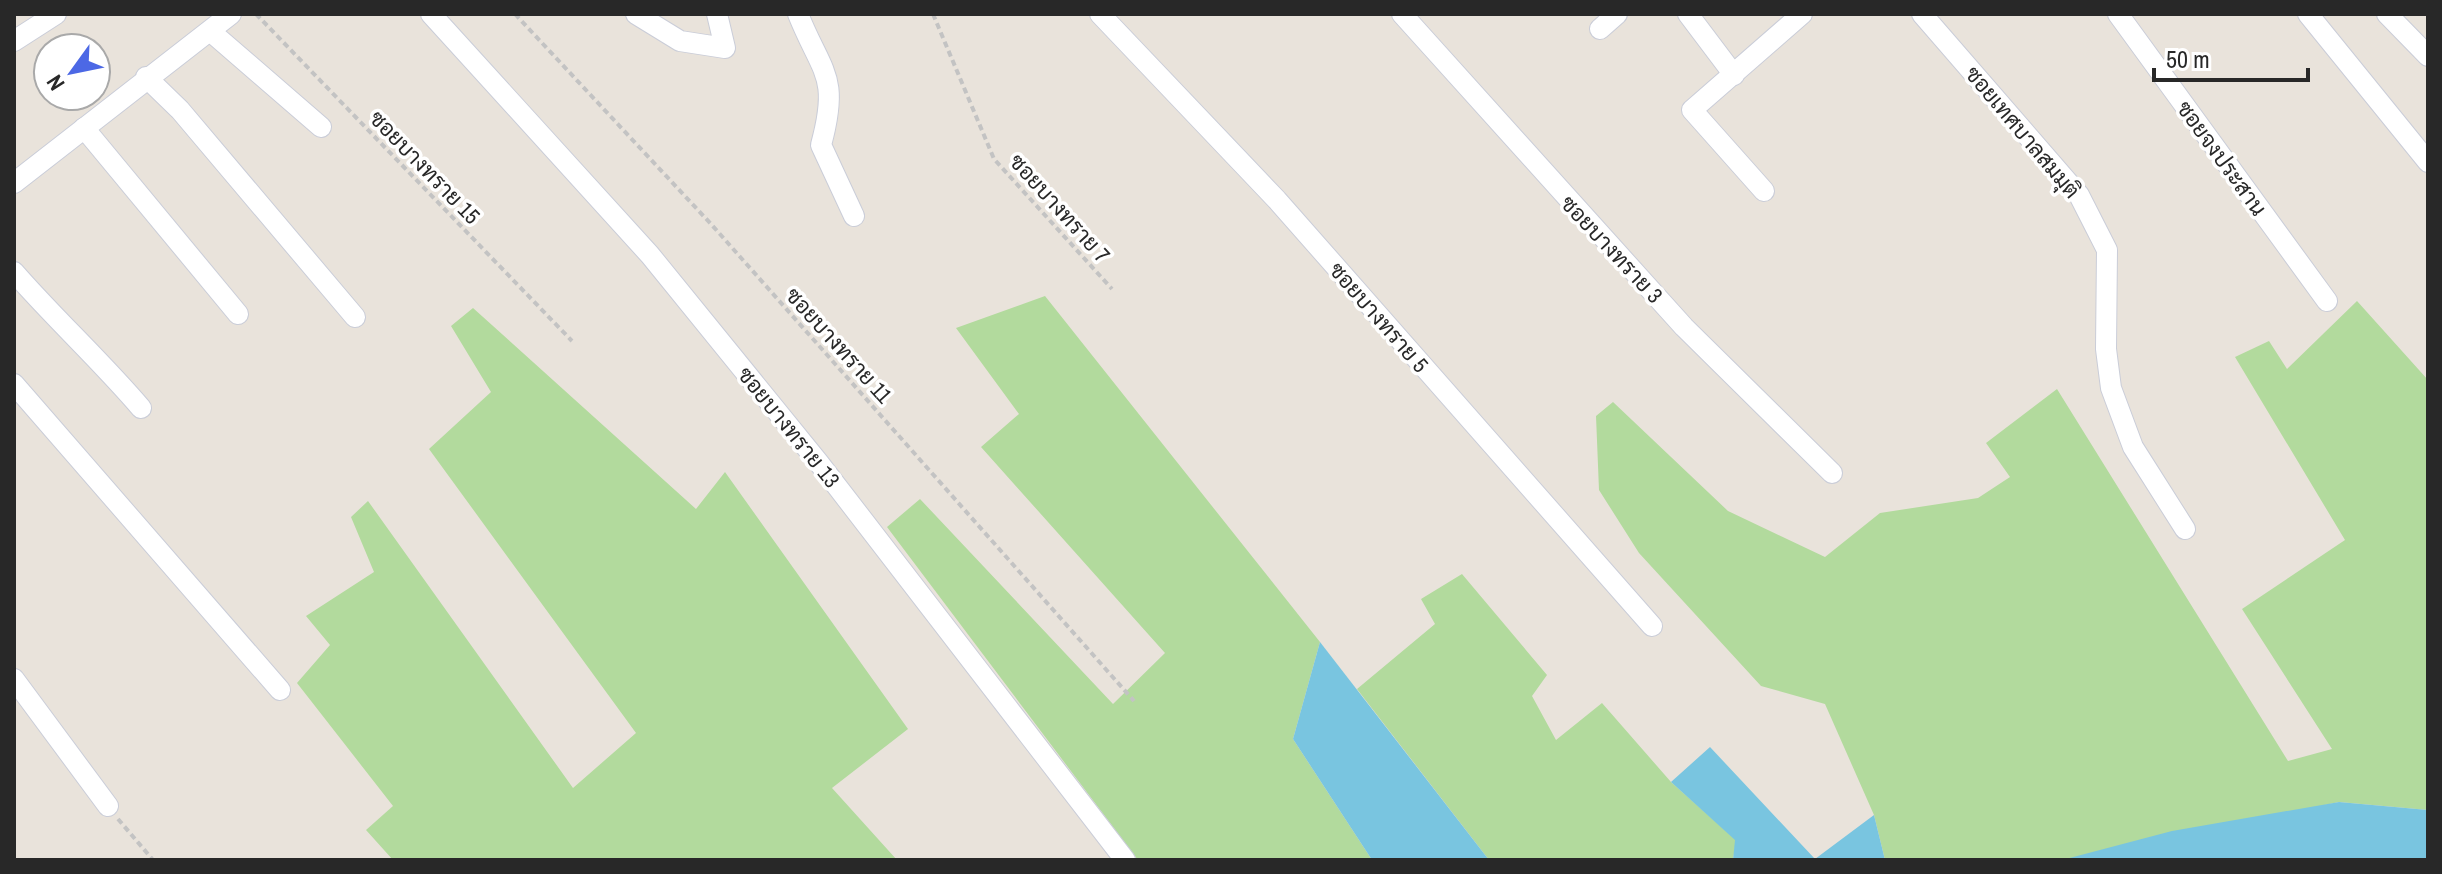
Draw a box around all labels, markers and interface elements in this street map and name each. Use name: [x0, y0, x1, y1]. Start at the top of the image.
north arrow: [32, 32, 112, 112]
scale bar: [2154, 32, 2308, 82]
text: 50 m: [2166, 43, 2210, 75]
street label: ซอยเทศบาลสมมุติ: [1958, 59, 2087, 205]
text: N: [39, 69, 71, 97]
street label: ซอยจงประสาน: [2170, 94, 2274, 222]
street label: ซอยบางทราย 15: [363, 104, 487, 230]
street label: ซอยบางทราย 7: [1003, 147, 1117, 269]
street label: ซอยบางทราย 3: [1554, 189, 1670, 309]
street label: ซอยบางทราย 5: [1323, 255, 1435, 379]
street label: ซอยบางทราย 11: [779, 281, 899, 409]
street label: ซอยบางทราย 13: [731, 360, 847, 494]

